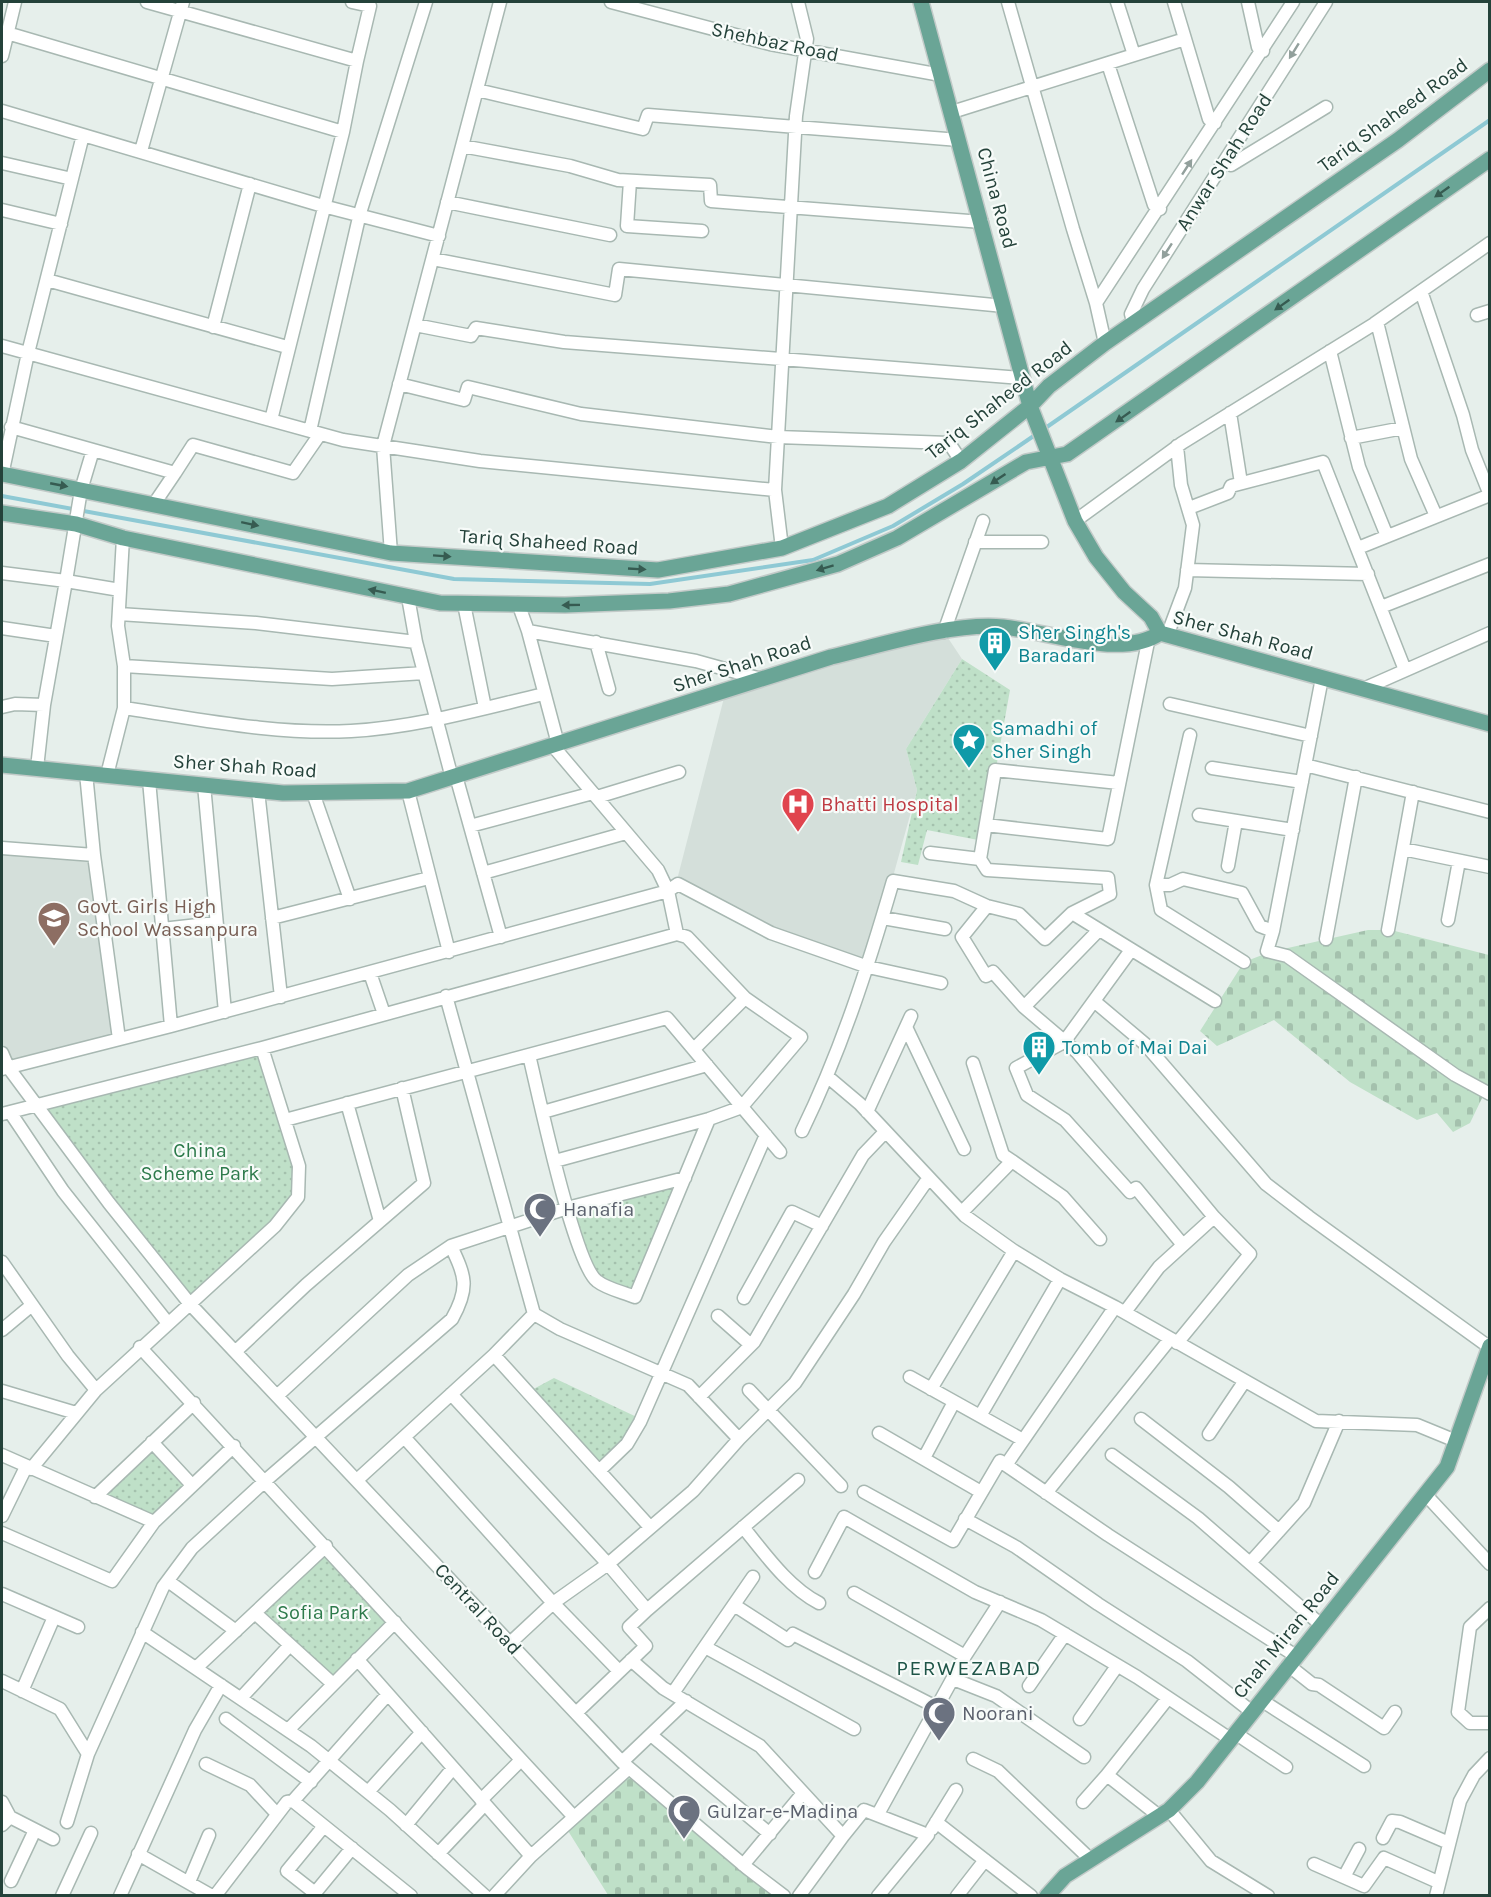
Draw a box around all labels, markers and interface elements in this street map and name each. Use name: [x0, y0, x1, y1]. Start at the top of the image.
street label: Shehbaz Road: [709, 17, 841, 67]
one-way arrow: [1289, 43, 1300, 59]
street label: Tariq Shaheed Road: [1314, 53, 1472, 177]
street label: Anwar Shah Road: [1171, 89, 1277, 235]
street label: China Road: [972, 145, 1022, 251]
one-way arrow: [1181, 159, 1192, 175]
one-way arrow: [1434, 186, 1450, 198]
one-way arrow: [1161, 242, 1172, 259]
one-way arrow: [1275, 298, 1290, 310]
street label: Tariq Shaheed Road: [921, 336, 1077, 464]
one-way arrow: [1115, 410, 1130, 422]
one-way arrow: [990, 473, 1006, 484]
one-way arrow: [50, 481, 69, 490]
one-way arrow: [241, 520, 260, 529]
street label: Tariq Shaheed Road: [459, 524, 639, 560]
one-way arrow: [433, 551, 452, 561]
one-way arrow: [627, 564, 646, 573]
one-way arrow: [816, 564, 834, 573]
one-way arrow: [368, 586, 387, 595]
one-way arrow: [562, 600, 581, 609]
street label: Sher Shah Road: [1170, 605, 1316, 665]
place label: Sher Singh's Baradari: [1018, 621, 1131, 667]
building icon: Sher Singh's Baradari: [977, 625, 1013, 672]
street label: Sher Shah Road: [670, 631, 814, 697]
place label: Samadhi of Sher Singh: [992, 717, 1097, 763]
place icon: Samadhi of Sher Singh: [951, 722, 987, 769]
street label: Sher Shah Road: [172, 749, 318, 783]
hospital icon: Bhatti Hospital: [780, 786, 816, 833]
place label: Bhatti Hospital: [821, 793, 959, 816]
place label: Govt. Girls High School Wassanpura: [77, 895, 258, 941]
school or university icon: Govt. Girls High School Wassanpura: [36, 900, 72, 947]
building icon: Tomb of Mai Dai: [1021, 1029, 1057, 1076]
place label: Tomb of Mai Dai: [1062, 1036, 1208, 1059]
park label: China Scheme Park: [140, 1139, 260, 1185]
mosque icon: Hanafia: [522, 1191, 558, 1238]
place label: Hanafia: [563, 1198, 634, 1221]
street label: Central Road: [430, 1558, 526, 1660]
street label: Chah Miran Road: [1228, 1567, 1344, 1703]
park label: Sofia Park: [277, 1601, 369, 1624]
district label: PERWEZABAD: [896, 1656, 1042, 1680]
mosque icon: Noorani: [921, 1695, 957, 1742]
place label: Noorani: [962, 1702, 1034, 1725]
mosque icon: Gulzar-e-Madina: [666, 1793, 702, 1840]
place label: Gulzar-e-Madina: [707, 1800, 858, 1823]

